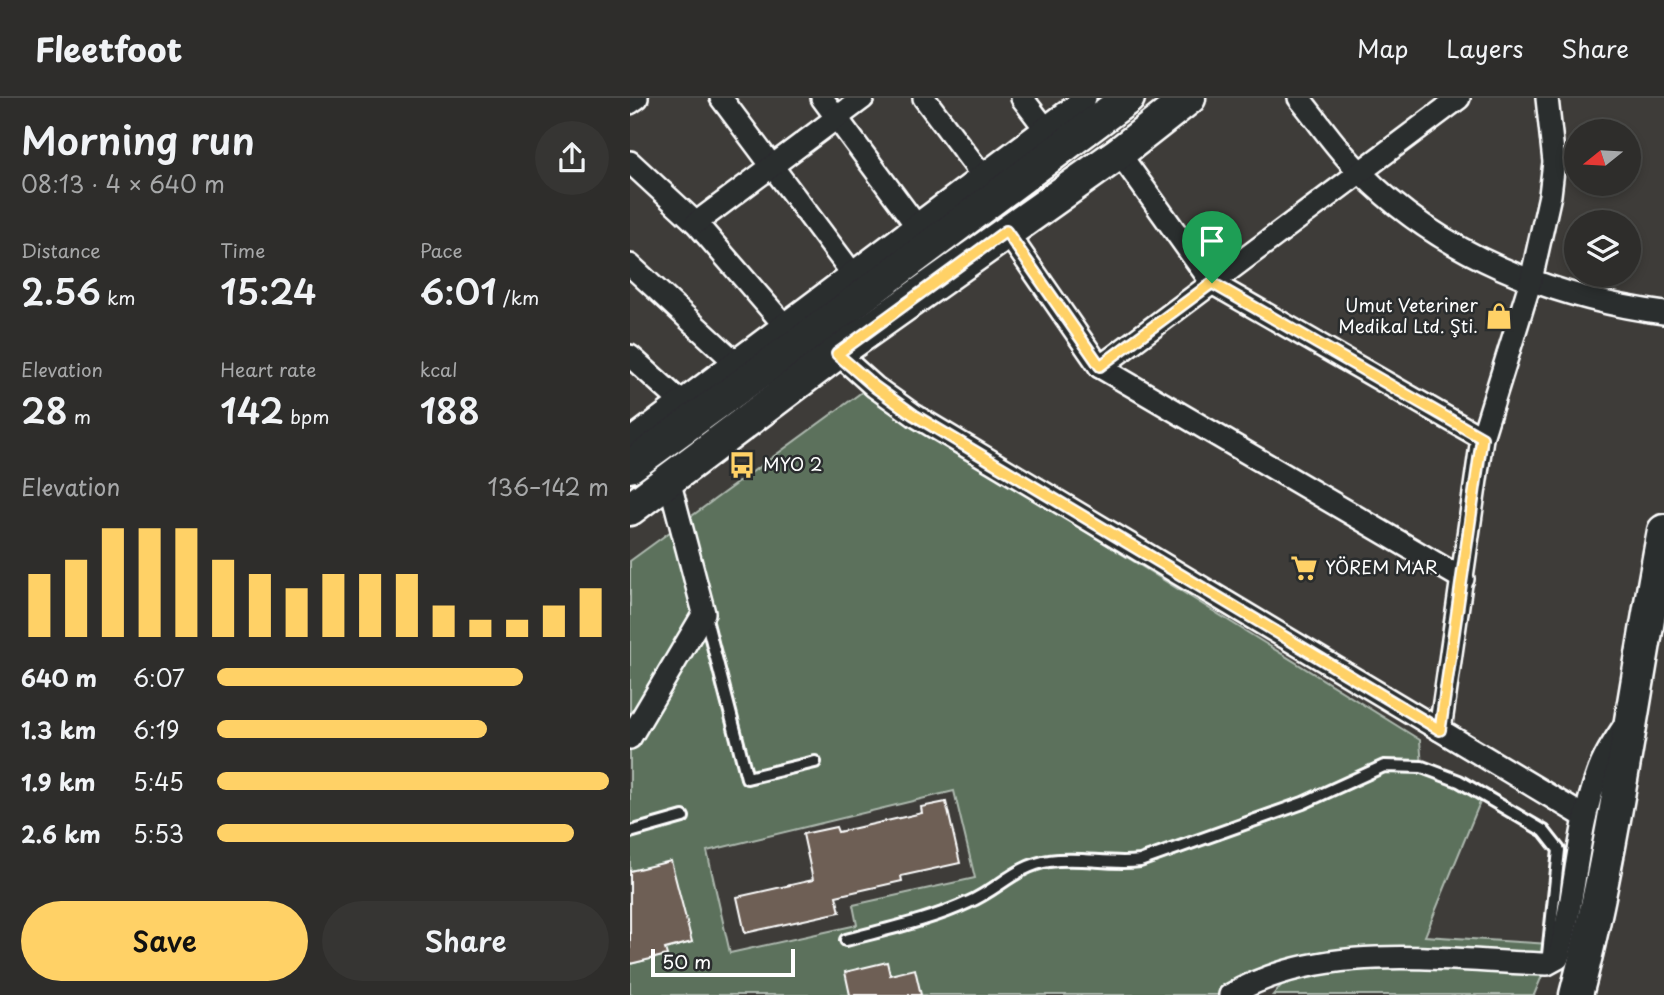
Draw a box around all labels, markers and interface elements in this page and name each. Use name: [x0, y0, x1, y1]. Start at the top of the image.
text: Fleetfoot: [35, 23, 182, 73]
text: Map: [1357, 30, 1408, 66]
text: Layers: [1446, 30, 1523, 66]
text: Share: [1561, 30, 1629, 66]
text: Morning run: [21, 111, 255, 168]
north arrow: [1564, 119, 1642, 196]
map controls: [1564, 119, 1641, 287]
button: share: [535, 121, 609, 195]
text: 08:13 · 4 × 640 m: [21, 166, 225, 201]
button: layers: [1564, 210, 1641, 287]
pin: [1182, 211, 1242, 283]
icon: arrive: [1193, 222, 1231, 260]
text: Distance: [21, 236, 101, 264]
text: Time: [220, 236, 265, 264]
text: Pace: [420, 236, 463, 264]
text: 2.56: [21, 264, 101, 317]
text: 15:24: [220, 264, 317, 317]
text: 6:01: [420, 264, 497, 317]
text: km: [101, 283, 136, 311]
text: /km: [497, 283, 539, 311]
place label: Umut Veteriner Medikal Ltd. Şti.: [1338, 291, 1479, 339]
shop icon: Umut Veteriner Medikal Ltd. Şti.: [1484, 301, 1514, 331]
text: Elevation: [21, 355, 103, 383]
text: Heart rate: [220, 355, 316, 383]
text: kcal: [420, 355, 458, 383]
text: 28: [21, 383, 68, 436]
text: 142: [220, 383, 284, 436]
text: 188: [420, 383, 480, 436]
text: m: [68, 402, 91, 430]
text: bpm: [284, 402, 330, 430]
bus stop icon: MYO 2: [727, 450, 757, 480]
place label: MYO 2: [763, 450, 823, 477]
text: Elevation: [21, 469, 120, 504]
text: 136–142 m: [487, 469, 609, 504]
supermarket icon: YÖREM MAR: [1289, 553, 1319, 583]
place label: YÖREM MAR: [1325, 553, 1438, 580]
text: 640 m: [21, 660, 97, 695]
text: 6:07: [133, 660, 185, 695]
text: 1.3 km: [21, 712, 96, 747]
text: 6:19: [133, 712, 179, 747]
text: 1.9 km: [21, 764, 95, 799]
text: 5:45: [133, 764, 184, 799]
text: 2.6 km: [21, 816, 101, 851]
text: 5:53: [133, 816, 184, 851]
button: Save: [21, 901, 308, 981]
button: Share: [322, 901, 609, 981]
scale bar: [651, 946, 794, 978]
text: 50 m: [662, 947, 711, 975]

